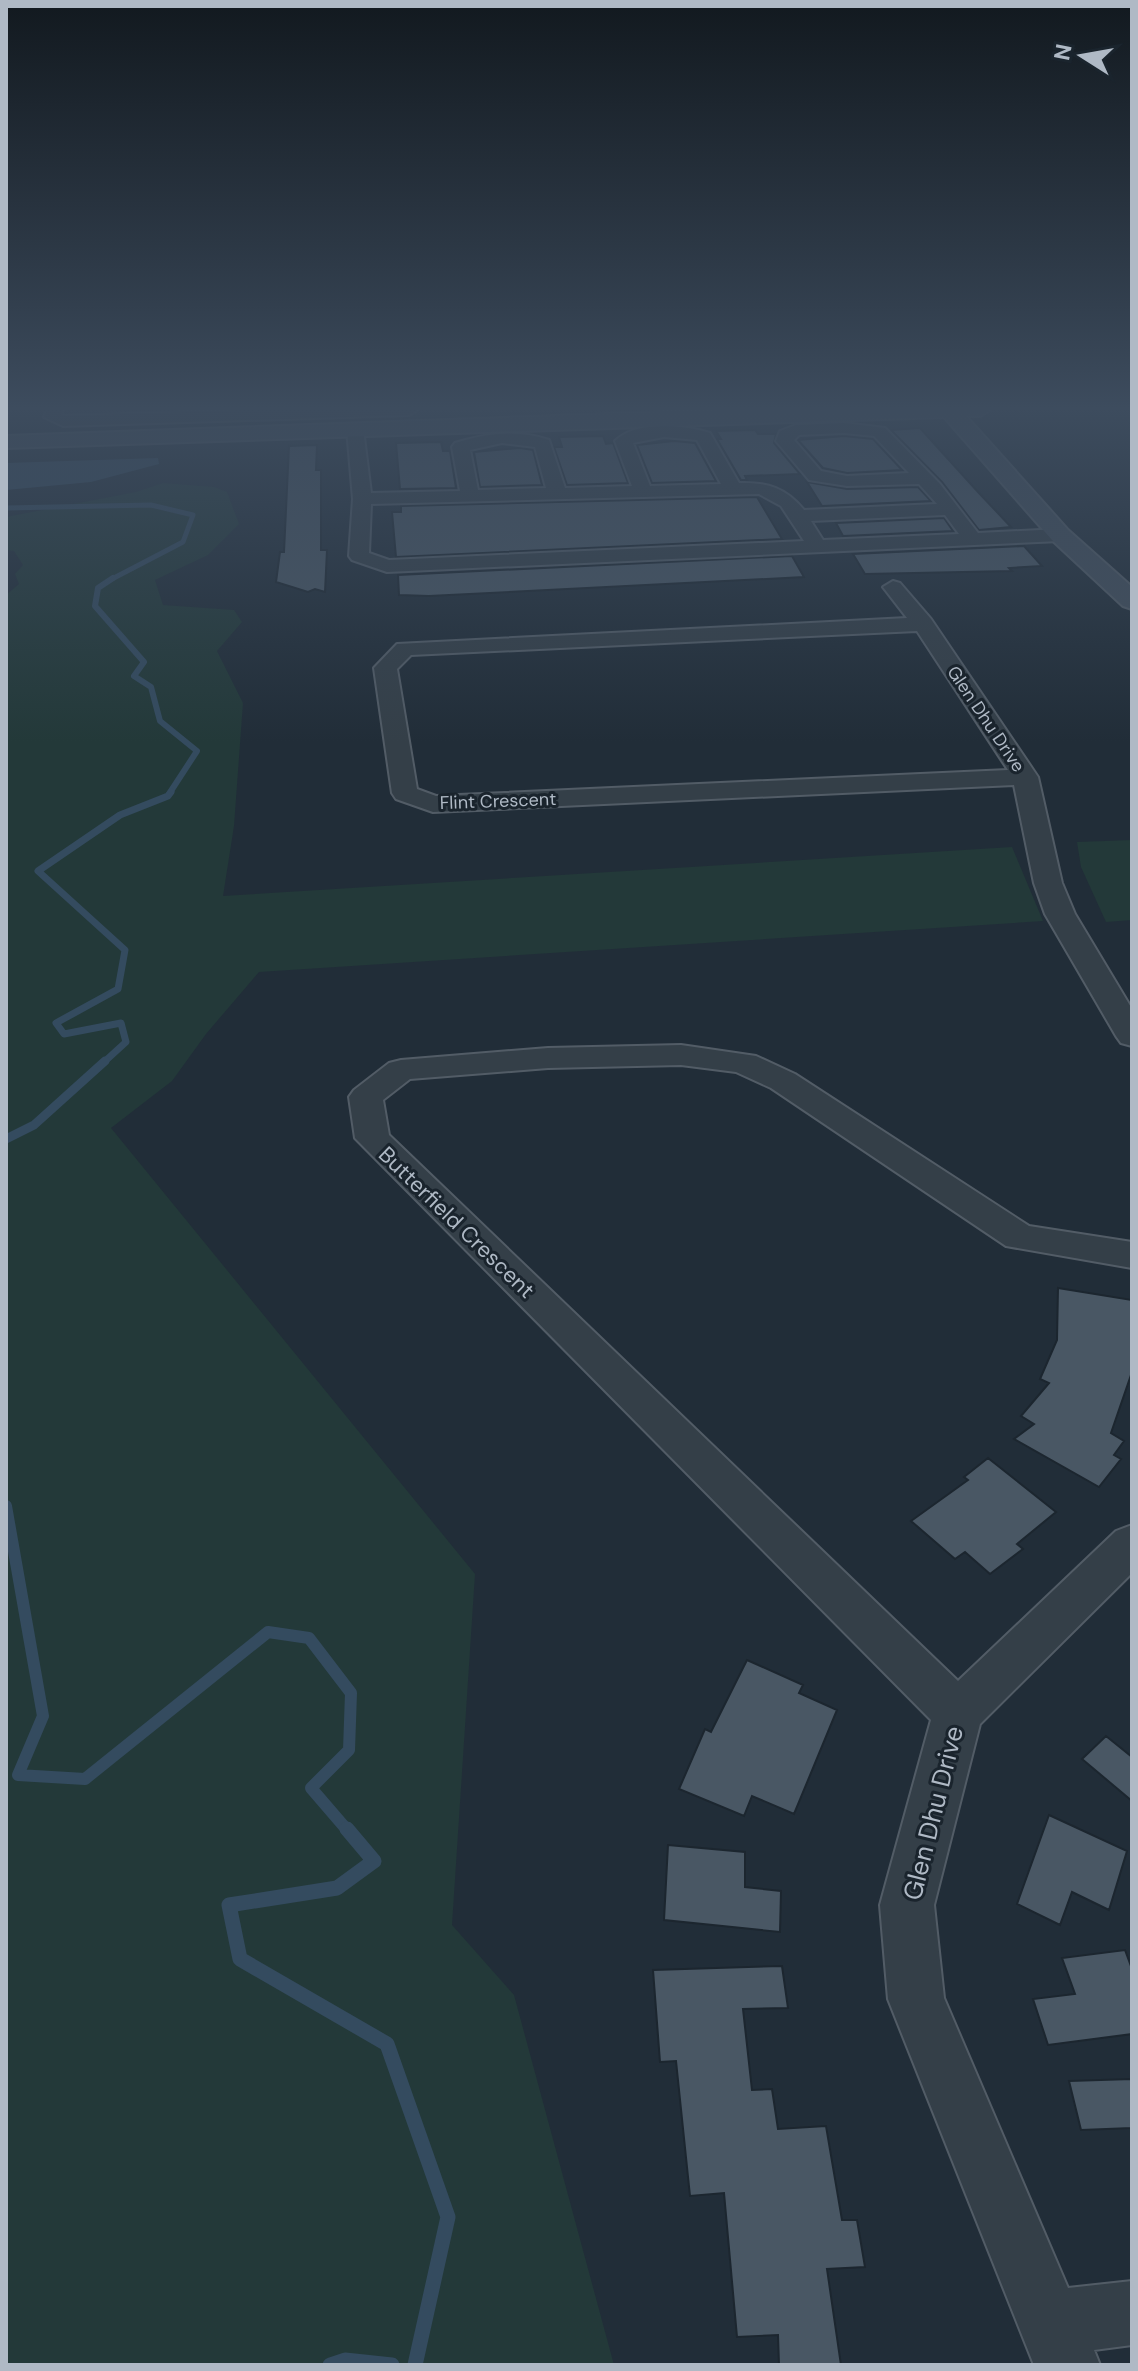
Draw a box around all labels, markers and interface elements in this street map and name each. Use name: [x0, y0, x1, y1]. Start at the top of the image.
north arrow: [1042, 16, 1122, 96]
text: N: [1047, 42, 1079, 63]
street label: Glen Dhu Drive: [942, 661, 1030, 777]
street label: Flint Crescent: [439, 787, 557, 815]
street label: Butterfield Crescent: [372, 1140, 541, 1304]
street label: Glen Dhu Drive: [895, 1722, 971, 1904]

